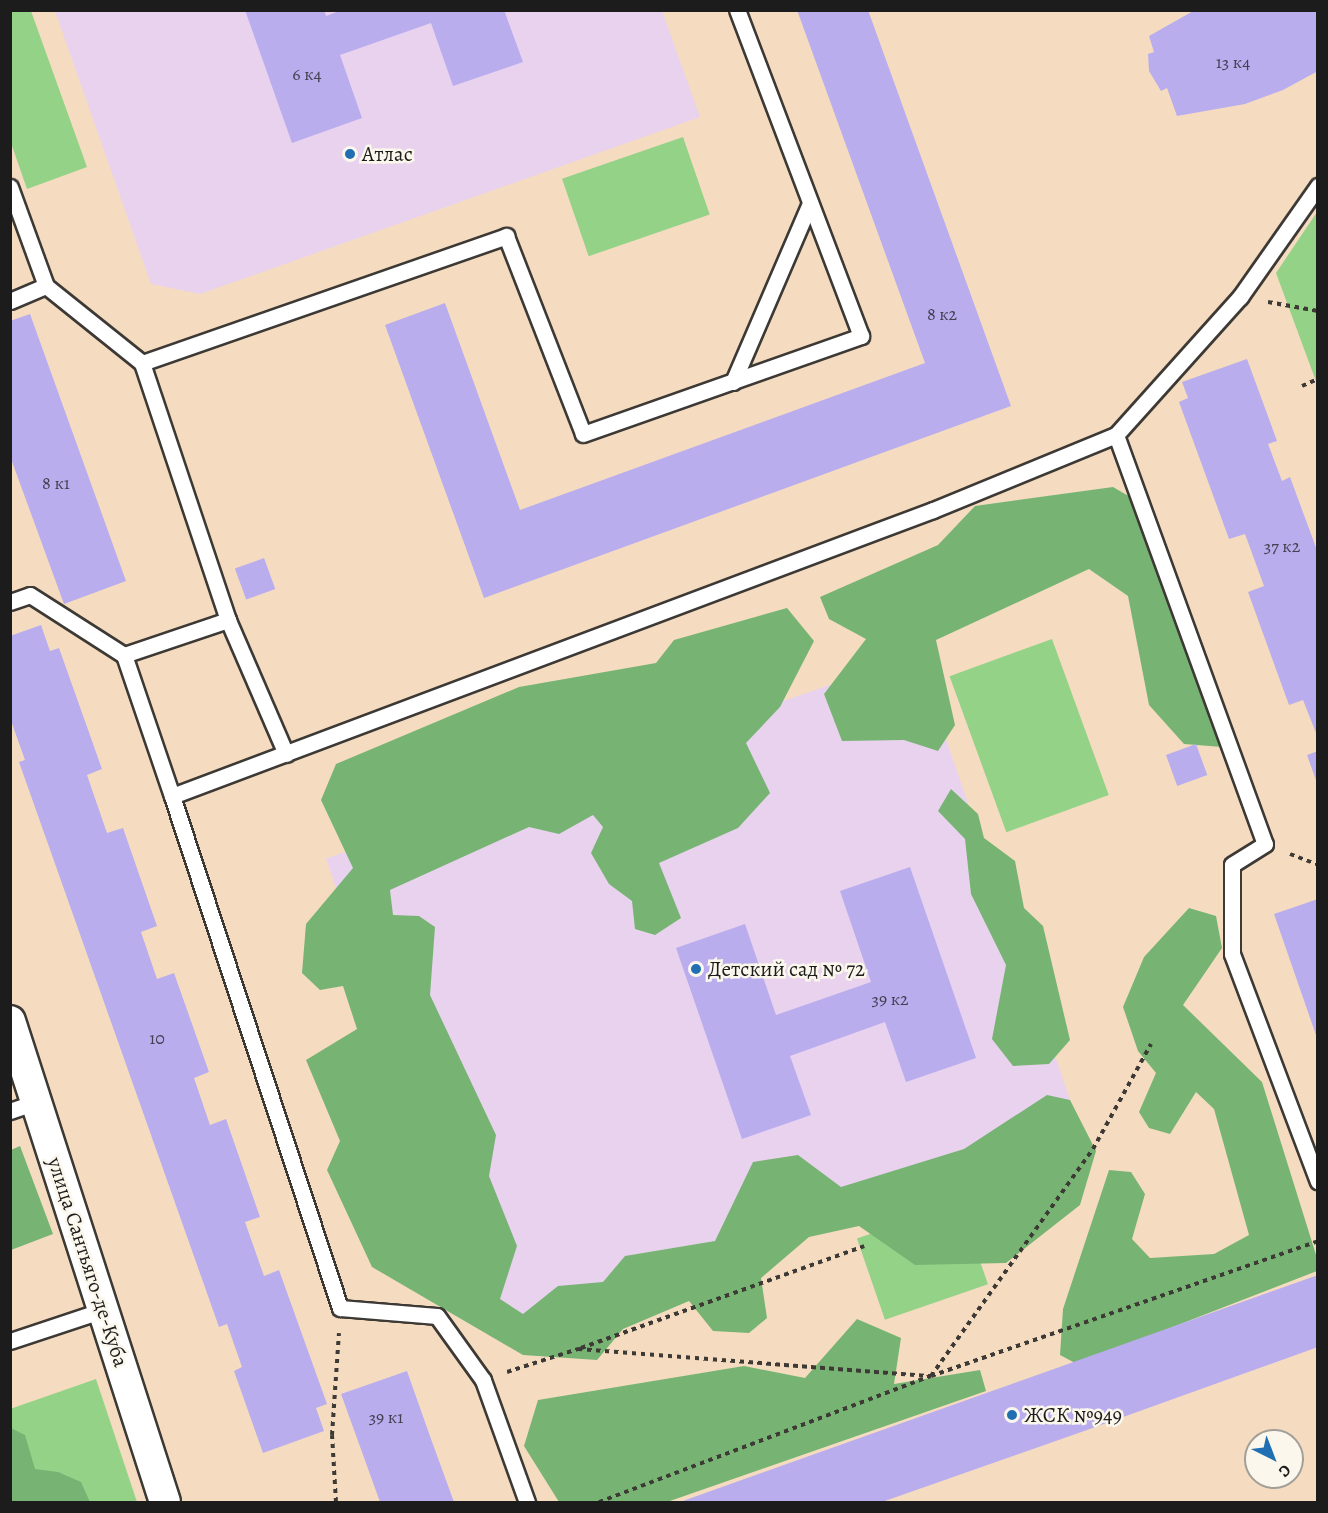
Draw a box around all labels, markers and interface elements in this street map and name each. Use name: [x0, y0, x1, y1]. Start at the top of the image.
house number: 13 к4: [1216, 51, 1250, 73]
house number: 6 к4: [292, 63, 322, 85]
place label: Атлас: [362, 141, 413, 167]
marker: Атлас: [343, 147, 357, 161]
house number: 8 к2: [927, 303, 957, 325]
house number: 8 к1: [42, 472, 70, 494]
house number: 37 к2: [1264, 535, 1300, 557]
place label: Детский сад № 72: [708, 956, 865, 982]
marker: Детский сад № 72: [689, 962, 703, 976]
house number: 39 к2: [871, 988, 909, 1010]
house number: 10: [149, 1027, 165, 1049]
street label: улица Сантьяго-де-Куба: [42, 1154, 134, 1370]
place label: ЖСК №949: [1024, 1402, 1122, 1428]
house number: 39 к1: [369, 1406, 403, 1428]
marker: ЖСК №949: [1005, 1408, 1019, 1422]
north arrow: [1244, 1429, 1304, 1489]
text: С: [1274, 1459, 1296, 1482]

